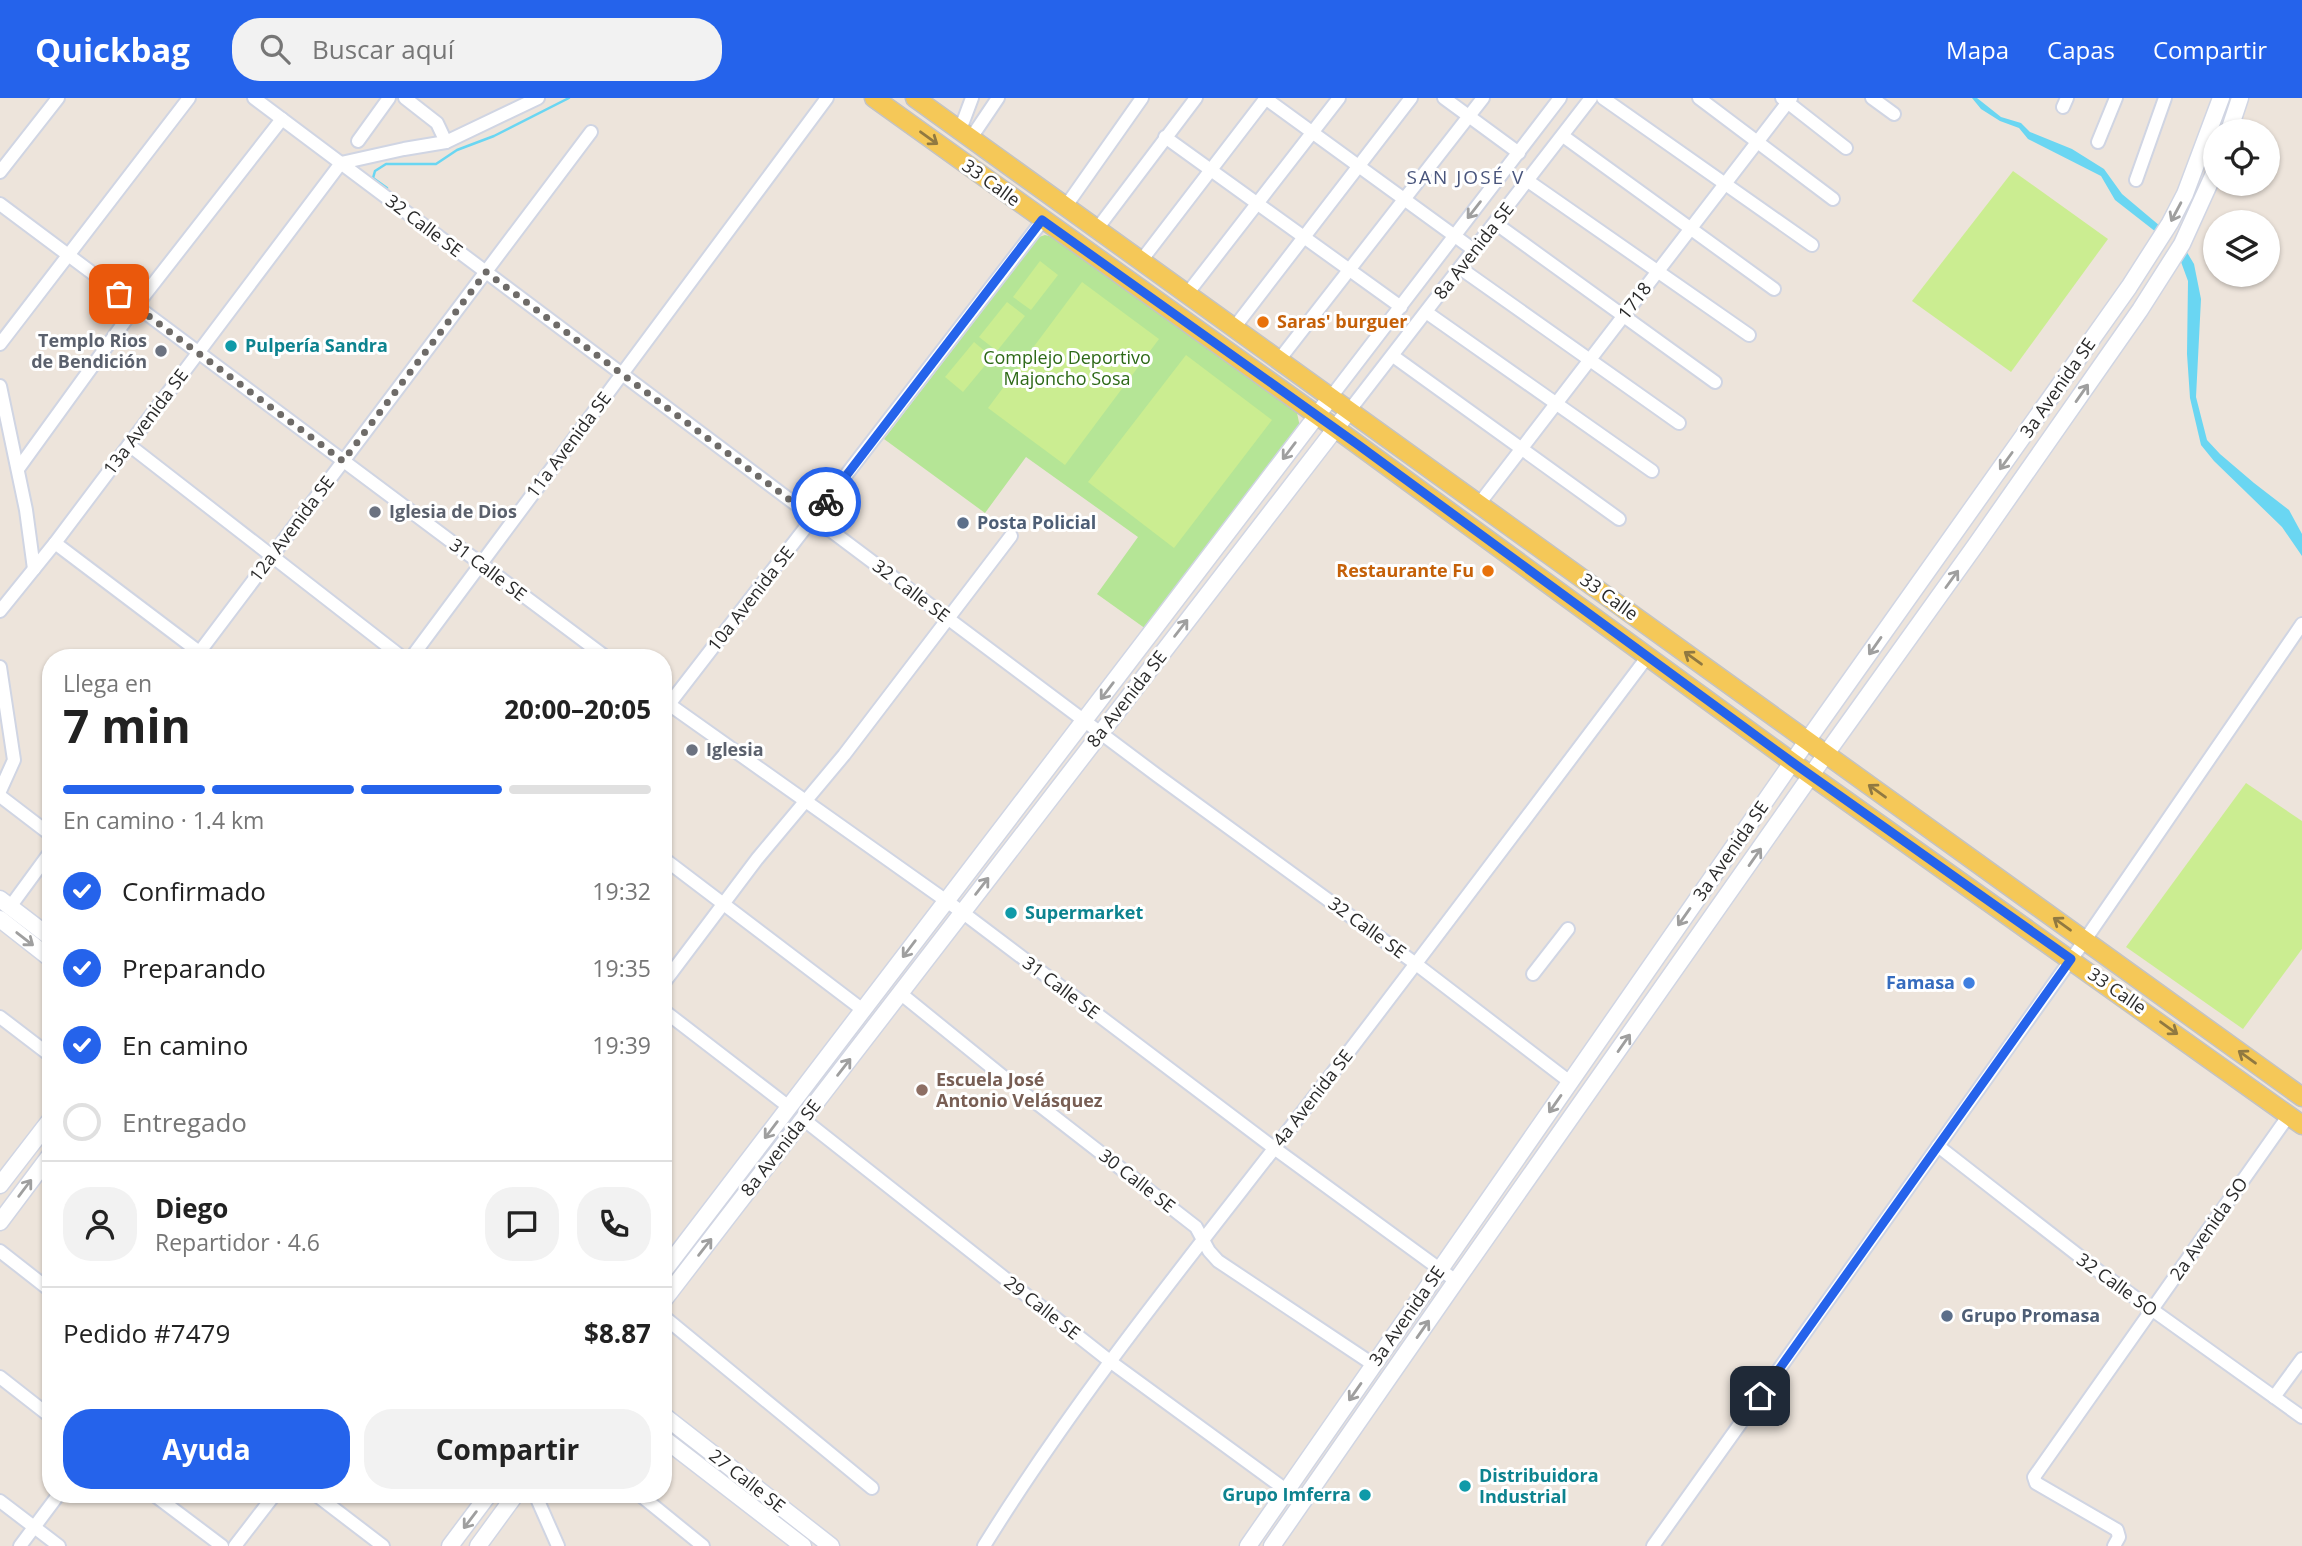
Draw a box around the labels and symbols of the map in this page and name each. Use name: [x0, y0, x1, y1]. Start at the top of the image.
one-way arrow: [919, 131, 938, 145]
street label: 33 Calle: [958, 153, 1025, 211]
district label: SAN JOSÉ V: [1407, 164, 1525, 190]
street label: 32 Calle SE: [381, 188, 468, 262]
street label: 8a Avenida SE: [1428, 197, 1519, 304]
one-way arrow: [1466, 201, 1481, 219]
one-way arrow: [2169, 201, 2182, 222]
pin: [89, 264, 149, 324]
street label: 1718: [1612, 277, 1656, 324]
place label: Saras' burguer: [1277, 309, 1407, 333]
marker: Saras' burguer: [1255, 314, 1271, 330]
place label: Templo Rios de Bendición: [31, 328, 147, 373]
place label: Pulpería Sandra: [245, 333, 388, 357]
street label: 3a Avenida SE: [2014, 333, 2100, 442]
marker: Pulpería Sandra: [223, 338, 239, 354]
marker: Templo Rios de Bendición: [153, 343, 169, 359]
park label: Complejo Deportivo Majoncho Sosa: [983, 345, 1151, 390]
street label: 13a Avenida SE: [97, 364, 193, 479]
one-way arrow: [2075, 384, 2089, 403]
street label: 11a Avenida SE: [520, 387, 616, 502]
one-way arrow: [1282, 442, 1297, 460]
one-way arrow: [1999, 451, 2013, 470]
courier: [791, 467, 861, 537]
street label: 12a Avenida SE: [243, 471, 339, 586]
place label: Iglesia de Dios: [389, 499, 517, 523]
marker: Iglesia de Dios: [367, 504, 383, 520]
place label: Posta Policial: [977, 510, 1096, 534]
marker: Posta Policial: [955, 515, 971, 531]
street label: 31 Calle SE: [445, 532, 532, 606]
street label: 10a Avenida SE: [702, 541, 799, 656]
street label: 32 Calle SE: [868, 553, 955, 627]
place label: Restaurante Fu: [1336, 558, 1474, 582]
marker: Restaurante Fu: [1480, 563, 1496, 579]
street label: 33 Calle: [1576, 567, 1643, 625]
one-way arrow: [1945, 570, 1959, 589]
one-way arrow: [1173, 619, 1188, 638]
one-way arrow: [1868, 636, 1882, 655]
street label: 8a Avenida SE: [1081, 645, 1172, 752]
one-way arrow: [1684, 651, 1703, 665]
one-way arrow: [1099, 681, 1114, 699]
place label: Iglesia: [706, 737, 764, 761]
marker: Iglesia: [684, 742, 700, 758]
one-way arrow: [1868, 784, 1887, 798]
street label: 3a Avenida SE: [1687, 796, 1773, 905]
one-way arrow: [1748, 848, 1762, 867]
one-way arrow: [975, 878, 990, 896]
street label: 32 Calle SE: [1324, 891, 1411, 963]
place label: Supermarket: [1025, 900, 1143, 924]
marker: Supermarket: [1003, 905, 1019, 921]
one-way arrow: [1677, 907, 1691, 926]
one-way arrow: [2053, 917, 2072, 931]
one-way arrow: [16, 931, 34, 946]
one-way arrow: [902, 940, 917, 958]
street label: 31 Calle SE: [1018, 950, 1105, 1024]
street label: 33 Calle: [2084, 961, 2151, 1019]
place label: Famasa: [1886, 970, 1955, 994]
marker: Famasa: [1961, 975, 1977, 991]
one-way arrow: [2159, 1021, 2178, 1035]
one-way arrow: [1617, 1034, 1631, 1053]
street label: 4a Avenida SE: [1267, 1044, 1358, 1151]
one-way arrow: [2238, 1050, 2257, 1064]
one-way arrow: [836, 1058, 851, 1076]
place label: Escuela José Antonio Velásquez: [936, 1067, 1103, 1112]
marker: Escuela José Antonio Velásquez: [914, 1082, 930, 1098]
street label: 8a Avenida SE: [735, 1094, 826, 1201]
one-way arrow: [1548, 1094, 1562, 1113]
one-way arrow: [764, 1121, 779, 1140]
street label: 30 Calle SE: [1095, 1143, 1181, 1217]
street label: 2a Avenida SO: [2164, 1172, 2253, 1285]
one-way arrow: [18, 1179, 33, 1198]
one-way arrow: [697, 1238, 712, 1256]
street label: 32 Calle SO: [2072, 1247, 2163, 1322]
street label: 3a Avenida SE: [1363, 1261, 1449, 1370]
street label: 29 Calle SE: [1000, 1270, 1086, 1344]
place label: Grupo Promasa: [1961, 1303, 2100, 1327]
marker: Grupo Promasa: [1939, 1308, 1955, 1324]
one-way arrow: [1416, 1320, 1430, 1339]
pin: [1730, 1366, 1790, 1426]
one-way arrow: [1348, 1382, 1362, 1401]
street label: 27 Calle SE: [705, 1443, 791, 1517]
place label: Distribuidora Industrial: [1479, 1463, 1599, 1508]
marker: Distribuidora Industrial: [1457, 1478, 1473, 1494]
place label: Grupo Imferra: [1222, 1482, 1351, 1506]
marker: Grupo Imferra: [1357, 1487, 1373, 1503]
one-way arrow: [462, 1510, 477, 1529]

